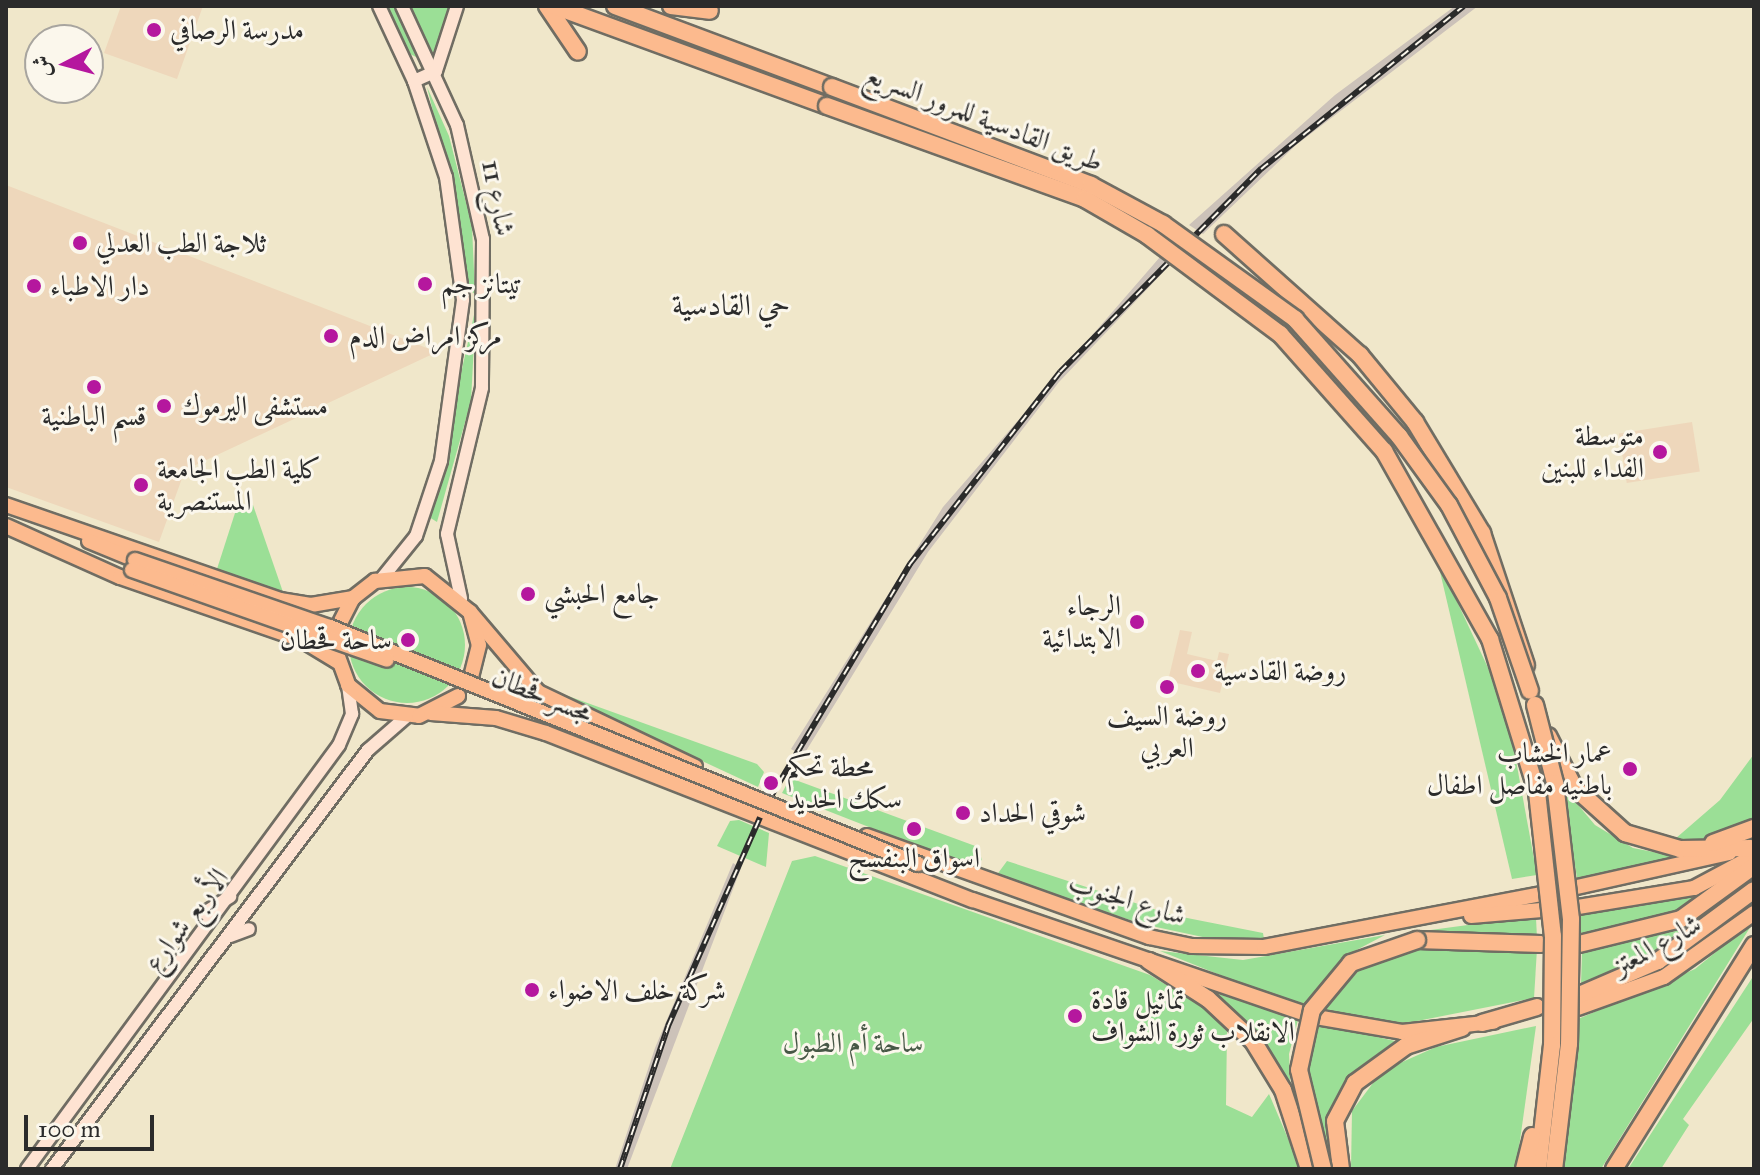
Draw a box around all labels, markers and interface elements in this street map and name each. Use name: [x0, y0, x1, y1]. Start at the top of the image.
place label: مدرسة الرصافي: [170, 13, 304, 47]
marker: مدرسة الرصافي: [145, 21, 163, 39]
north arrow: [24, 24, 104, 104]
text: ش: [27, 54, 56, 79]
street label: طريق القادسية للمرور السريع: [860, 57, 1108, 179]
street label: شارع 11: [474, 157, 522, 239]
place label: ثلاجة الطب العدلي: [96, 226, 266, 260]
marker: ثلاجة الطب العدلي: [71, 234, 89, 252]
place label: تيتانز جم: [441, 267, 522, 301]
place label: دار الاطباء: [50, 269, 150, 303]
marker: تيتانز جم: [416, 275, 434, 293]
marker: دار الاطباء: [25, 277, 43, 295]
district label: حي القادسية: [672, 287, 790, 323]
place label: مركز امراض الدم: [349, 319, 502, 353]
marker: مركز امراض الدم: [320, 325, 342, 347]
marker: قسم الباطنية: [85, 378, 103, 396]
place label: مستشفى اليرموك: [182, 389, 328, 423]
marker: مستشفى اليرموك: [153, 395, 175, 417]
place label: قسم الباطنية: [41, 399, 147, 433]
place label: متوسطة الفداء للبنين: [1541, 419, 1644, 485]
marker: متوسطة الفداء للبنين: [1651, 443, 1669, 461]
place label: كلية الطب الجامعة المستنصرية: [157, 452, 321, 518]
marker: كلية الطب الجامعة المستنصرية: [132, 476, 150, 494]
place label: جامع الحبشي: [544, 577, 660, 611]
marker: جامع الحبشي: [519, 585, 537, 603]
place label: الرجاء الابتدائية: [1042, 589, 1121, 655]
marker: الرجاء الابتدائية: [1128, 613, 1146, 631]
place label: ساحة قحطان: [280, 623, 392, 657]
marker: ساحة قحطان: [399, 631, 417, 649]
place label: روضة القادسية: [1214, 654, 1346, 688]
street label: مجسر قحطان: [487, 660, 597, 730]
marker: روضة القادسية: [1189, 662, 1207, 680]
marker: روضة السيف العربي: [1158, 678, 1176, 696]
place label: روضة السيف العربي: [1107, 699, 1227, 765]
place label: عمار الخشاب باطنيه مفاصل اطفال: [1427, 736, 1612, 802]
place label: محطة تحكم سكك الحديد: [787, 750, 902, 816]
marker: عمار الخشاب باطنيه مفاصل اطفال: [1619, 758, 1641, 780]
marker: محطة تحكم سكك الحديد: [762, 774, 780, 792]
place label: شوقي الحداد: [979, 796, 1086, 830]
marker: شوقي الحداد: [954, 804, 972, 822]
marker: اسواق البنفسج: [905, 820, 923, 838]
place label: اسواق البنفسج: [848, 841, 980, 875]
street label: الأربع شوارع: [136, 862, 236, 978]
street label: شارع الجنوب: [1064, 865, 1190, 933]
street label: شارع المعتز: [1607, 907, 1707, 983]
place label: شركة خلف الاضواء: [548, 973, 726, 1007]
marker: شركة خلف الاضواء: [523, 981, 541, 999]
place label: تماثيل قادة الانقلاب ثورة الشواف: [1091, 983, 1295, 1049]
marker: تماثيل قادة الانقلاب ثورة الشواف: [1066, 1007, 1084, 1025]
park label: ساحة أم الطبول: [783, 1026, 923, 1060]
scale bar: [28, 1099, 158, 1149]
text: 100 m: [38, 1114, 101, 1144]

